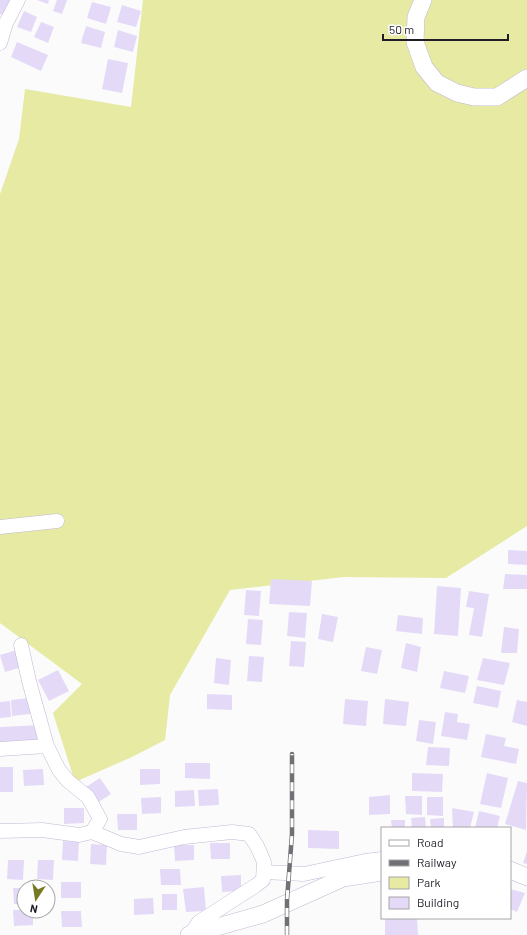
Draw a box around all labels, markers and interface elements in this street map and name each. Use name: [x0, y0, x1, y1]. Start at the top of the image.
scale bar: [383, 16, 508, 42]
text: 50 m: [389, 22, 414, 36]
legend: [381, 827, 511, 919]
text: Road: [417, 835, 444, 849]
text: Railway: [417, 855, 457, 869]
text: Park: [417, 875, 441, 889]
north arrow: [16, 879, 56, 919]
text: Building: [417, 895, 459, 909]
text: N: [29, 902, 39, 916]

